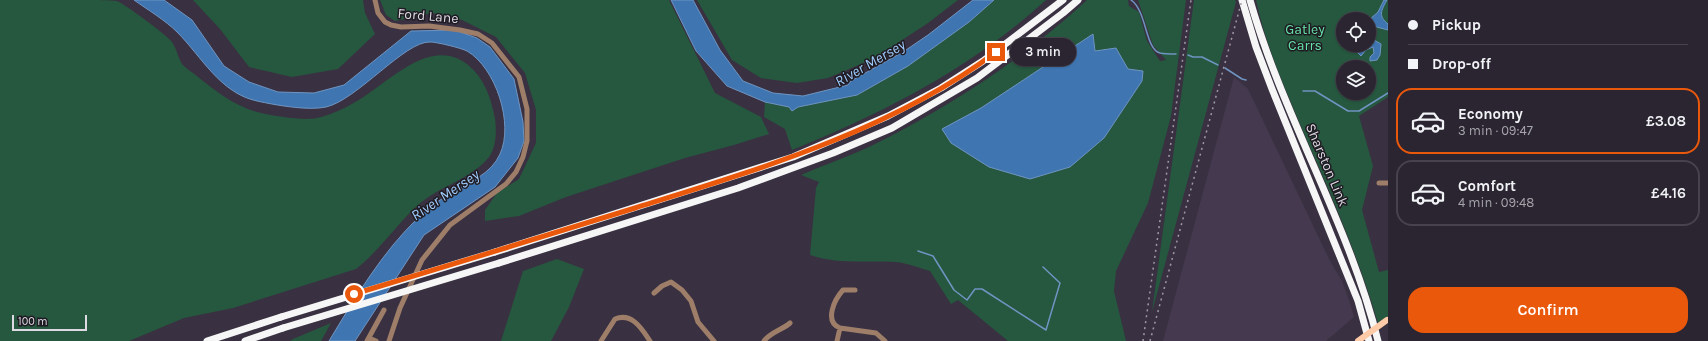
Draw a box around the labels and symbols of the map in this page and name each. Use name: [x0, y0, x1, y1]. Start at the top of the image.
street label: Ford Lane: [397, 5, 459, 27]
park label: Gatley Carrs: [1285, 21, 1325, 54]
water label: River Mersey: [831, 35, 909, 90]
callout: 3 min: [1010, 38, 1076, 66]
route end: [987, 43, 1005, 61]
street label: Sharston Link: [1302, 121, 1352, 209]
water label: River Mersey: [407, 165, 483, 224]
route start: [345, 285, 363, 303]
scale bar: [12, 313, 87, 332]

